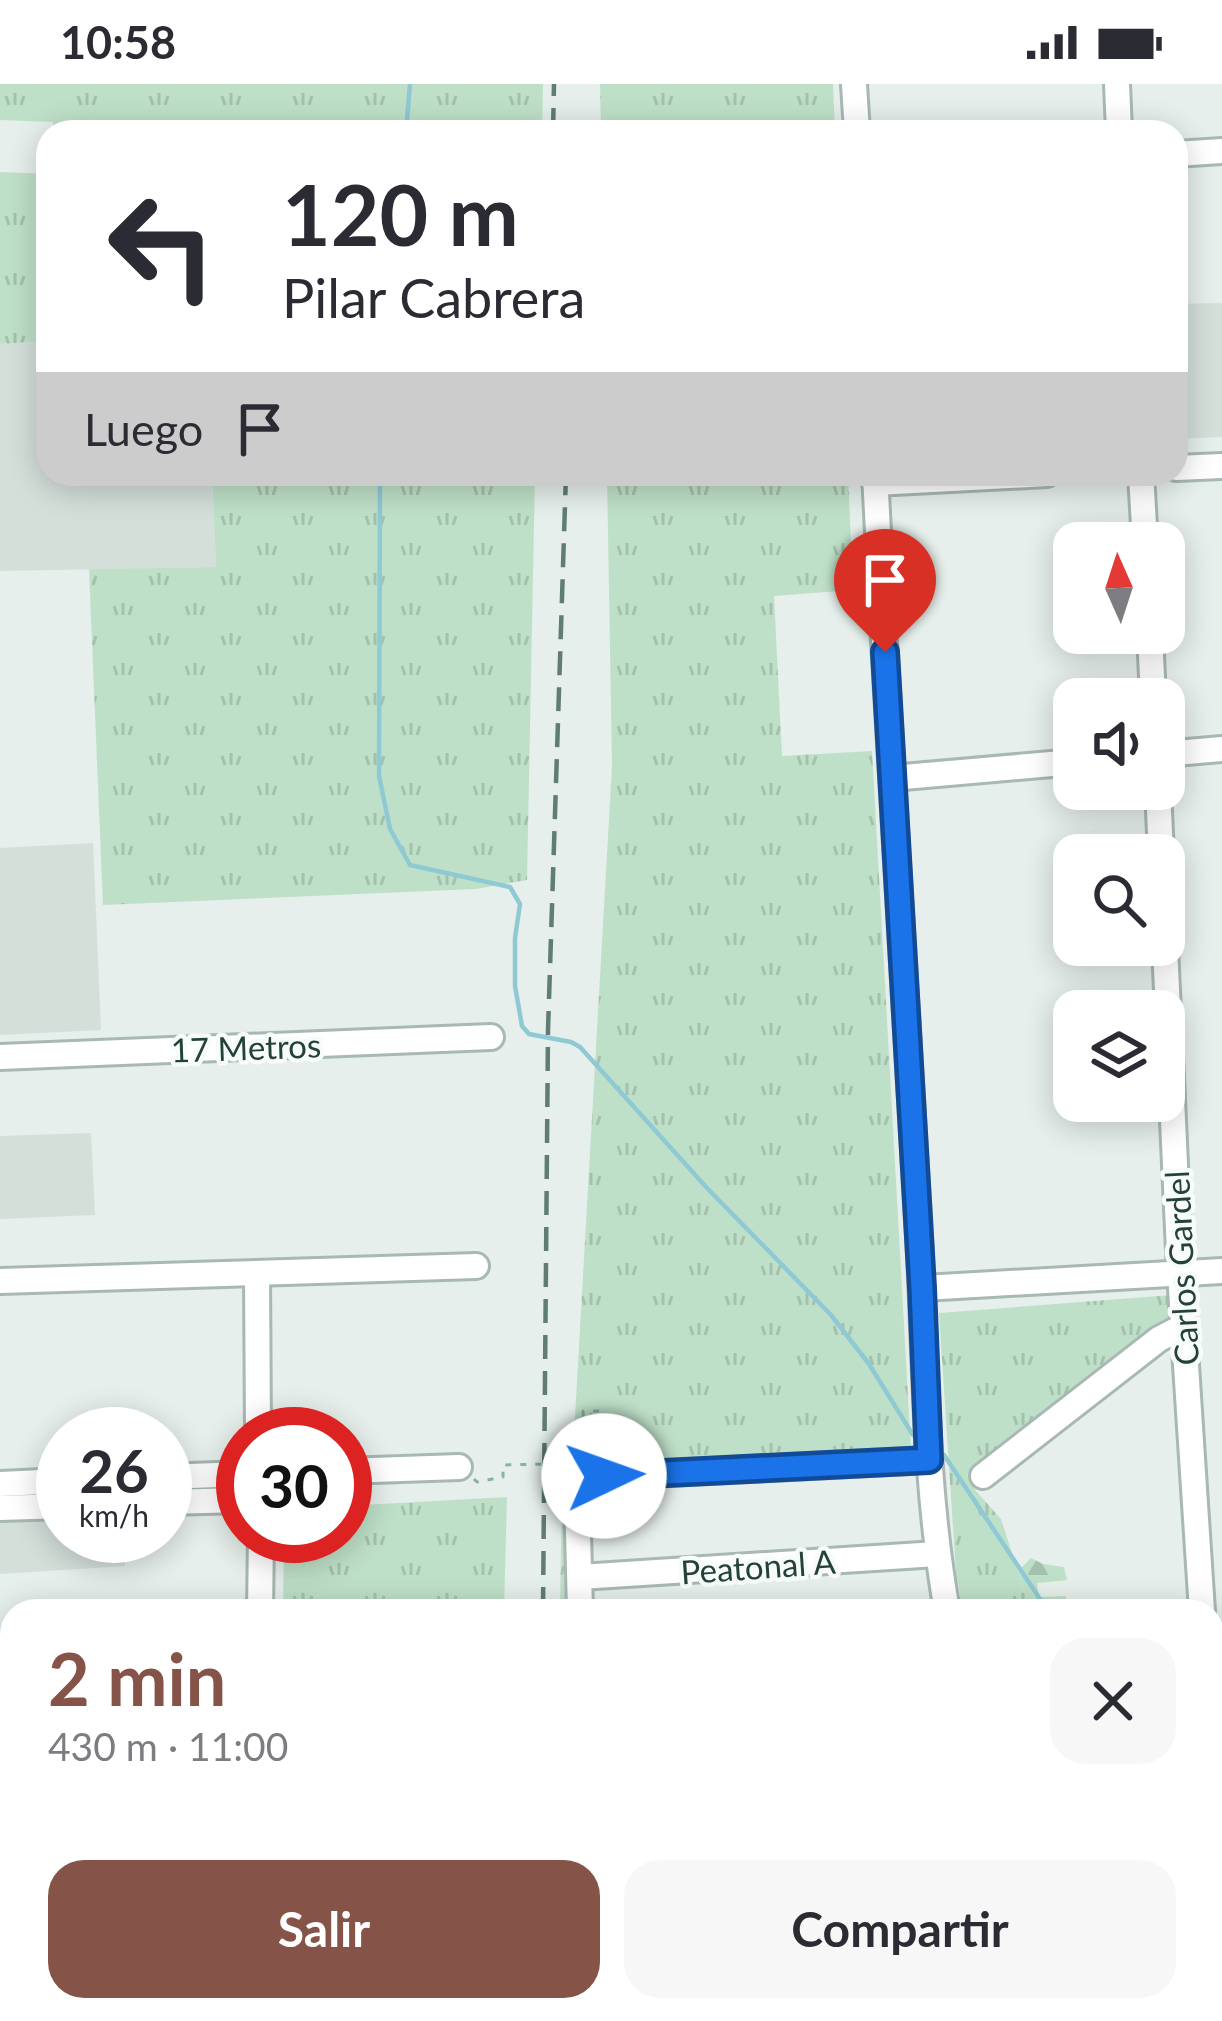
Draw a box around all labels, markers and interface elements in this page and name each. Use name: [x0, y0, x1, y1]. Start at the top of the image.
text: 10:58: [60, 15, 176, 69]
text: 120 m: [282, 163, 519, 264]
icon: left: [84, 168, 240, 324]
text: Pilar Cabrera: [282, 265, 585, 330]
icon: arrive: [227, 396, 293, 462]
text: Luego: [84, 402, 203, 456]
north arrow: [1053, 522, 1185, 654]
map controls: [1053, 522, 1185, 1122]
pin: [834, 529, 936, 652]
icon: arrive: [852, 547, 918, 613]
button: sound: [1053, 678, 1185, 810]
button: search: [1053, 834, 1185, 966]
button: layers: [1053, 990, 1185, 1122]
street label: 17 Metros: [170, 1024, 322, 1070]
street label: Carlos Gardel: [1156, 1170, 1206, 1366]
speed limit sign: 30: [216, 1407, 372, 1563]
position arrow: [541, 1413, 667, 1539]
text: 26: [79, 1434, 149, 1506]
text: km/h: [79, 1497, 149, 1533]
street label: Peatonal A: [679, 1541, 838, 1591]
text: 2 min: [48, 1635, 226, 1721]
button: close: [1050, 1638, 1176, 1764]
text: 430 m · 11:00: [48, 1723, 288, 1769]
button: Salir: [48, 1860, 600, 1998]
button: Compartir: [624, 1860, 1176, 1998]

